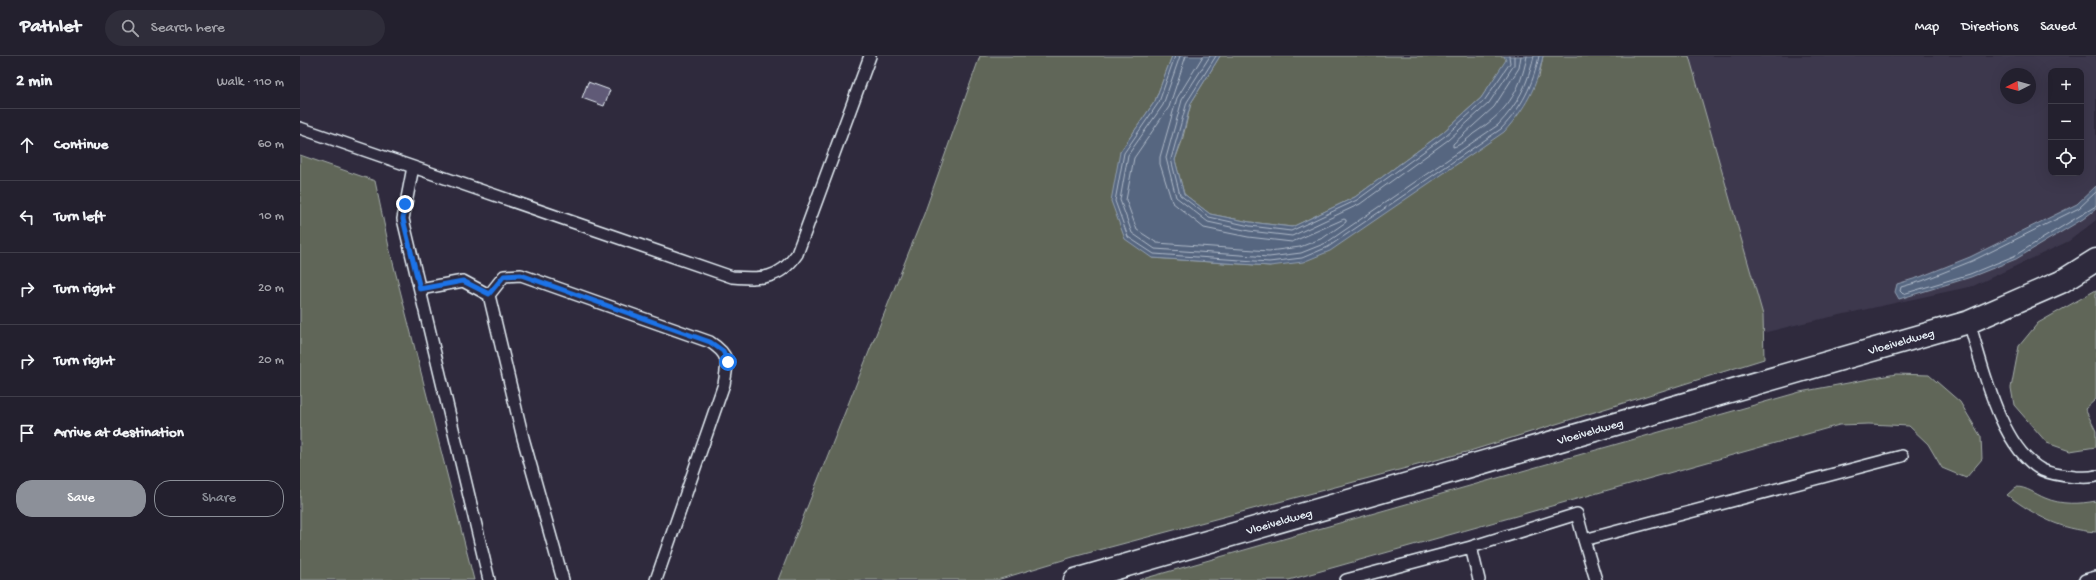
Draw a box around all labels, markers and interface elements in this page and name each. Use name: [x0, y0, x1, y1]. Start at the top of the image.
search box: [105, 10, 385, 46]
text: Pathlet: [20, 16, 81, 39]
icon: search: [119, 17, 141, 39]
text: Search here: [151, 19, 225, 37]
text: Map: [1915, 19, 1939, 36]
text: Directions: [1961, 19, 2018, 36]
text: Saved: [2040, 19, 2076, 36]
north arrow: [2000, 68, 2036, 104]
map controls: [2048, 68, 2084, 176]
button: +: [2048, 68, 2084, 104]
text: 2 min: [16, 72, 52, 92]
text: Walk · 110 m: [217, 75, 284, 90]
button: −: [2048, 104, 2084, 140]
icon: ahead: [16, 134, 38, 156]
text: Continue: [54, 136, 108, 154]
text: 60 m: [258, 137, 284, 152]
button: locate: [2048, 140, 2084, 176]
route end: [396, 195, 414, 213]
icon: left: [16, 206, 38, 228]
text: Turn left: [54, 208, 105, 226]
text: 10 m: [259, 209, 284, 224]
icon: right: [16, 278, 38, 300]
text: Turn right: [54, 280, 114, 298]
text: 20 m: [258, 281, 284, 296]
street label: Vloeiveldweg: [1866, 327, 1936, 359]
icon: right: [16, 350, 38, 372]
text: Turn right: [54, 352, 114, 370]
text: 20 m: [258, 353, 284, 368]
route start: [719, 353, 737, 371]
street label: Vloeiveldweg: [1555, 417, 1625, 449]
icon: arrive: [16, 422, 38, 444]
text: Arrive at destination: [54, 424, 184, 442]
button: Save: [16, 480, 146, 517]
button: Share: [154, 480, 284, 517]
street label: Vloeiveldweg: [1244, 507, 1314, 539]

